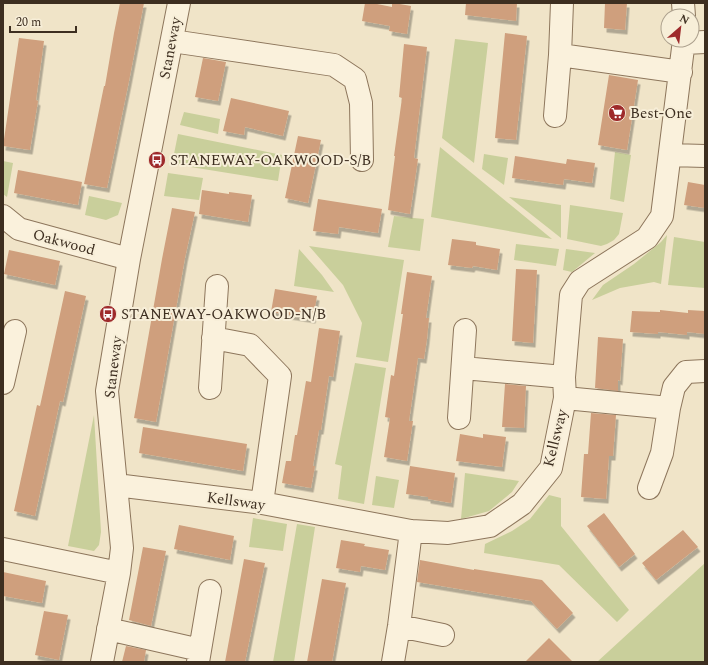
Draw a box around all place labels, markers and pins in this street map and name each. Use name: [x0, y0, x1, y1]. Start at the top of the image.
place label: Best-One: [630, 102, 692, 125]
supermarket icon: Best-One: [607, 103, 627, 123]
place label: STANEWAY-OAKWOOD-S/B: [170, 149, 371, 172]
bus stop icon: STANEWAY-OAKWOOD-S/B: [147, 150, 167, 170]
place label: STANEWAY-OAKWOOD-N/B: [121, 303, 326, 326]
bus stop icon: STANEWAY-OAKWOOD-N/B: [98, 304, 118, 324]

